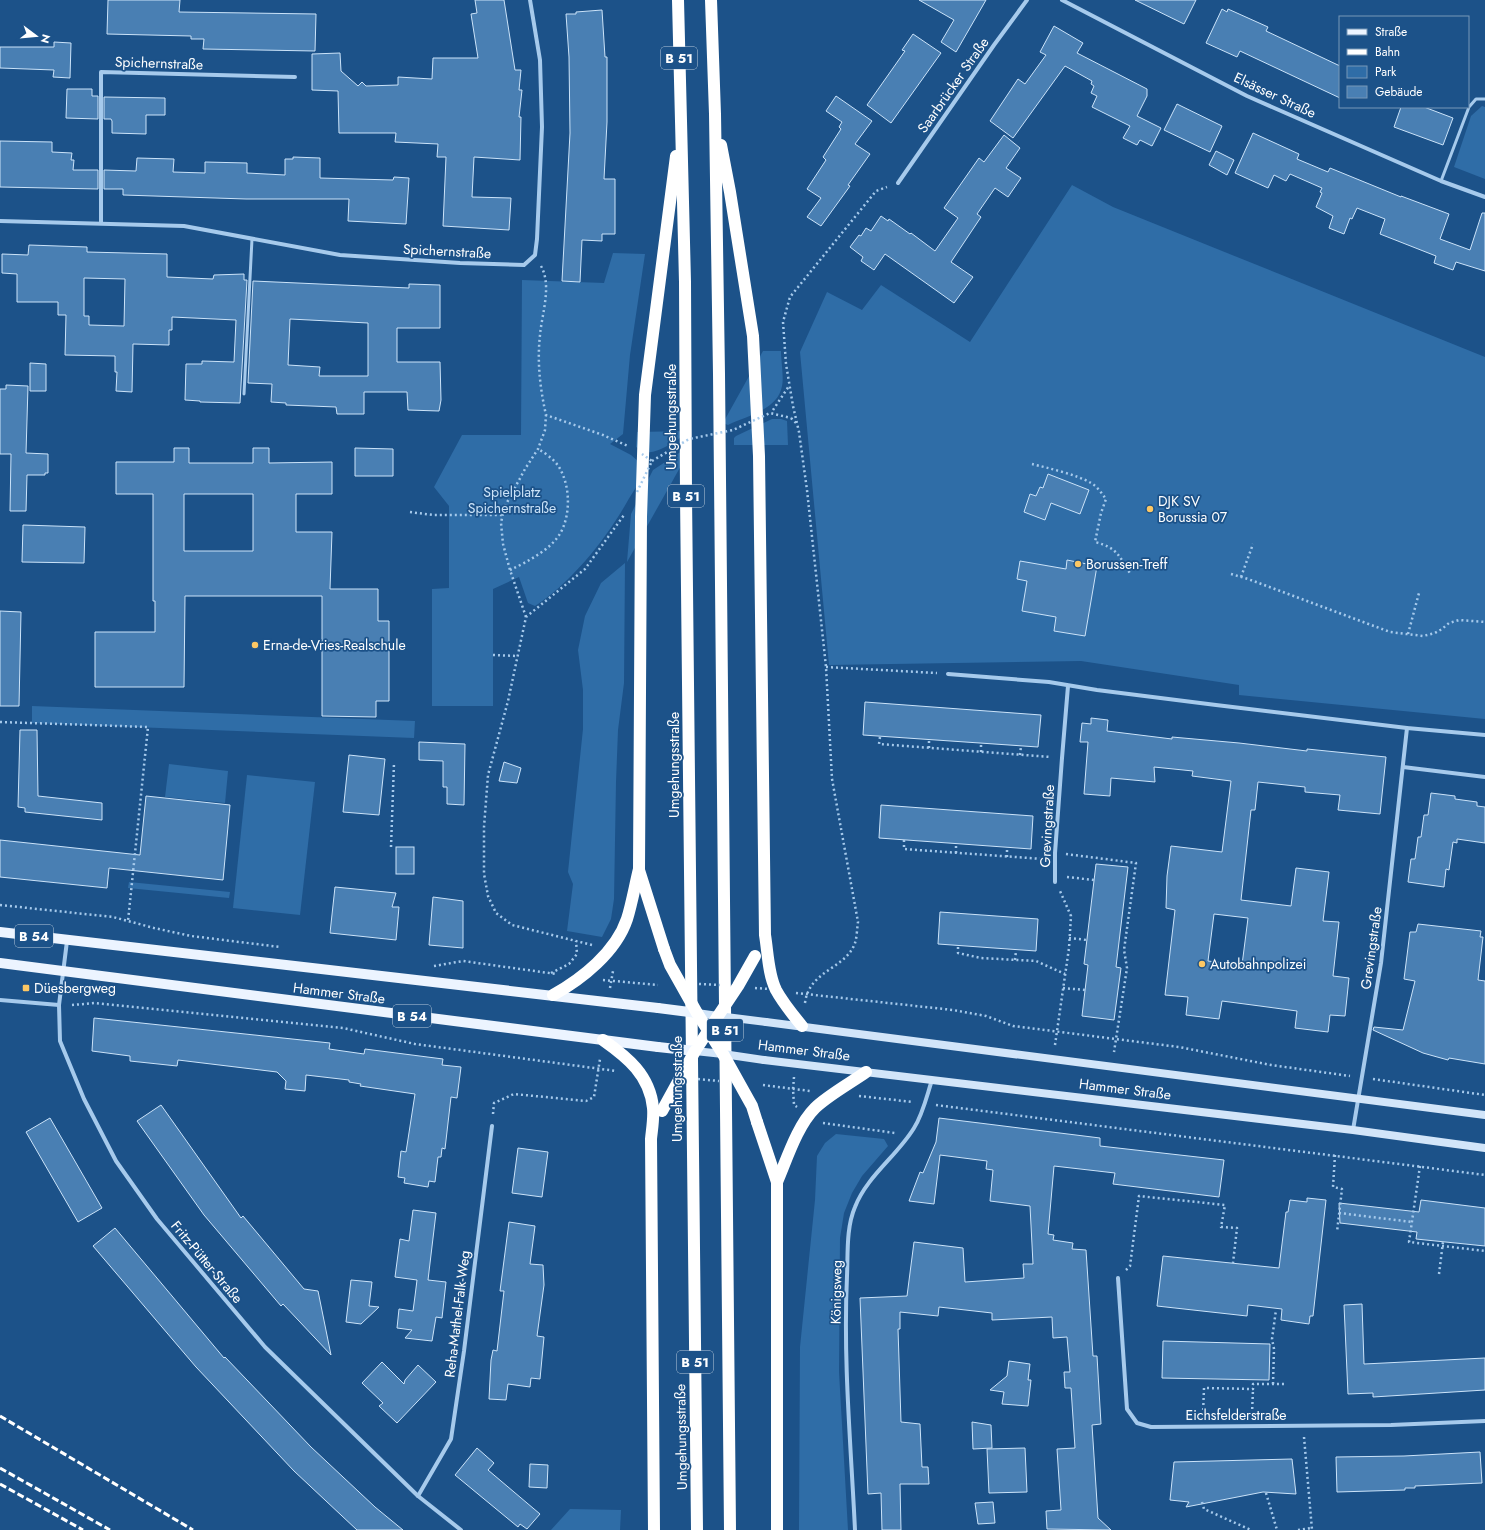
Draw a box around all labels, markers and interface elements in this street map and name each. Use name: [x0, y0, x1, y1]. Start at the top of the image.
north arrow: [16, 16, 56, 56]
legend: [1339, 16, 1469, 108]
text: Straße: [1375, 23, 1407, 41]
text: N: [37, 32, 55, 45]
street label: Saarbrücker Straße: [913, 33, 993, 137]
text: Bahn: [1375, 43, 1400, 61]
road number: B 51: [661, 47, 697, 69]
street label: Spichernstraße: [114, 51, 204, 75]
text: Park: [1375, 63, 1397, 81]
street label: Elsässer Straße: [1231, 67, 1319, 123]
text: Gebäude: [1375, 83, 1422, 101]
street label: Spichernstraße: [402, 239, 492, 263]
street label: Umgehungsstraße: [661, 364, 681, 470]
park label: Spielplatz Spichernstraße: [468, 482, 556, 518]
road number: B 51: [668, 485, 704, 507]
place label: DJK SV Borussia 07: [1158, 491, 1228, 527]
marker: DJK SV Borussia 07: [1145, 504, 1155, 514]
place label: Borussen-Treff: [1086, 554, 1169, 574]
marker: Borussen-Treff: [1073, 559, 1083, 569]
place label: Erna-de-Vries-Realschule: [263, 635, 406, 655]
marker: Erna-de-Vries-Realschule: [250, 640, 260, 650]
street label: Umgehungsstraße: [664, 712, 684, 818]
street label: Grevingstraße: [1035, 784, 1059, 868]
street label: Grevingstraße: [1355, 905, 1387, 991]
road number: B 54: [15, 925, 53, 947]
place label: Autobahnpolizei: [1210, 954, 1306, 974]
marker: Autobahnpolizei: [1197, 959, 1207, 969]
street label: Hammer Straße: [292, 977, 386, 1009]
place label: Düesbergweg: [34, 978, 116, 998]
marker: Düesbergweg: [21, 983, 31, 993]
road number: B 54: [393, 1005, 431, 1027]
road number: B 51: [707, 1019, 743, 1041]
street label: Hammer Straße: [757, 1034, 851, 1066]
street label: Umgehungsstraße: [667, 1036, 687, 1142]
street label: Hammer Straße: [1078, 1073, 1172, 1105]
street label: Fritz-Pütter-Straße: [166, 1216, 248, 1308]
street label: Reha-Mathel-Falk-Weg: [439, 1249, 475, 1379]
street label: Königsweg: [825, 1260, 847, 1324]
road number: B 51: [677, 1351, 713, 1373]
street label: Umgehungsstraße: [670, 1384, 692, 1490]
street label: Eichsfelderstraße: [1185, 1405, 1287, 1425]

